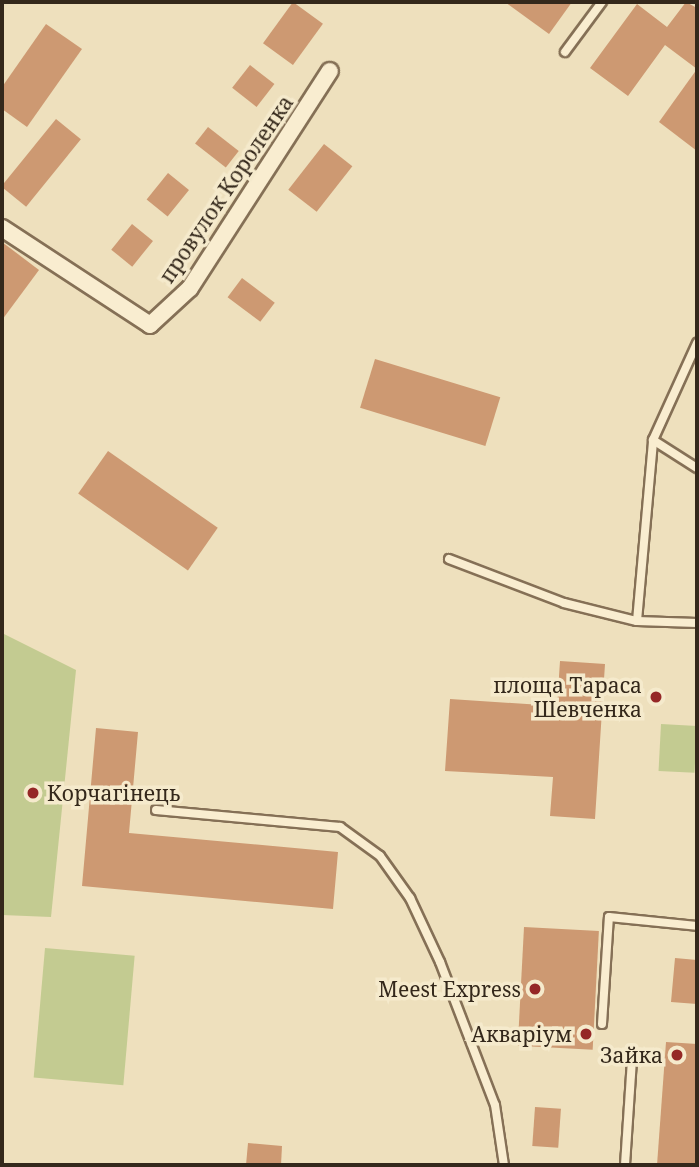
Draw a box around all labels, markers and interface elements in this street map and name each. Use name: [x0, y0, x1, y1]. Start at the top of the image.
street label: провулок Короленка: [154, 90, 298, 288]
place label: площа Тараса Шевченка: [493, 672, 642, 722]
marker: площа Тараса Шевченка: [648, 689, 664, 705]
place label: Корчагінець: [47, 780, 180, 806]
marker: Корчагінець: [25, 785, 41, 801]
place label: Meest Express: [378, 976, 521, 1002]
marker: Meest Express: [527, 981, 543, 997]
place label: Акваріум: [471, 1021, 572, 1047]
marker: Акваріум: [578, 1026, 594, 1042]
place label: Зайка: [600, 1042, 663, 1068]
marker: Зайка: [669, 1047, 685, 1063]

